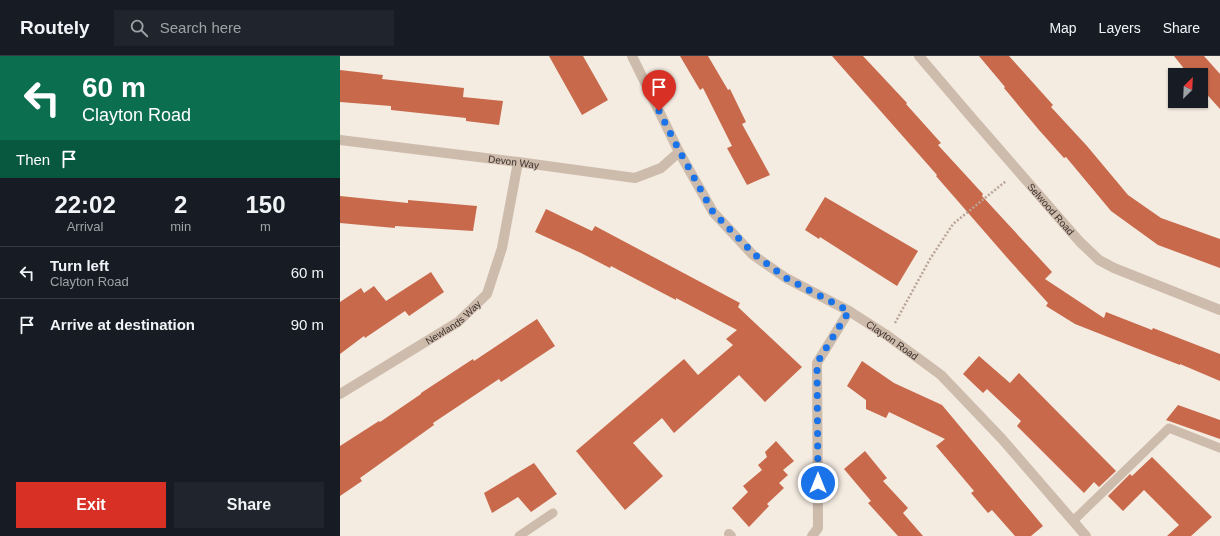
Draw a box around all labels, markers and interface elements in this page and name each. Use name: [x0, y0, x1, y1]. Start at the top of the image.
search box: [114, 10, 394, 46]
text: Routely: [20, 17, 90, 38]
icon: search: [128, 17, 150, 39]
text: Search here: [160, 19, 241, 36]
text: Map: [1049, 20, 1077, 36]
text: Layers: [1099, 20, 1141, 36]
text: Share: [1163, 20, 1200, 36]
north arrow: [1168, 68, 1208, 108]
map controls: [1168, 68, 1208, 108]
pin: [642, 70, 676, 111]
icon: left: [16, 72, 68, 124]
text: 60 m: [82, 72, 146, 103]
icon: arrive: [648, 76, 670, 98]
text: Clayton Road: [82, 105, 191, 125]
icon: arrive: [58, 148, 80, 170]
text: Then: [16, 151, 50, 168]
street label: Devon Way: [488, 153, 540, 170]
street label: Selwood Road: [1026, 181, 1077, 237]
text: 22:02: [54, 191, 116, 218]
text: 2: [174, 191, 187, 218]
text: 150: [246, 191, 286, 218]
text: Arrival: [67, 219, 104, 234]
text: min: [170, 219, 191, 234]
text: m: [260, 219, 271, 234]
text: Turn left: [50, 257, 109, 274]
icon: left: [16, 262, 38, 284]
text: 60 m: [291, 264, 324, 281]
text: Clayton Road: [50, 274, 129, 289]
street label: Newlands Way: [423, 298, 483, 346]
icon: arrive: [16, 314, 38, 336]
text: Arrive at destination: [50, 316, 195, 333]
text: 90 m: [291, 316, 324, 333]
street label: Clayton Road: [864, 318, 920, 362]
position arrow: [797, 462, 839, 504]
button: Exit: [16, 482, 166, 528]
button: Share: [174, 482, 324, 528]

